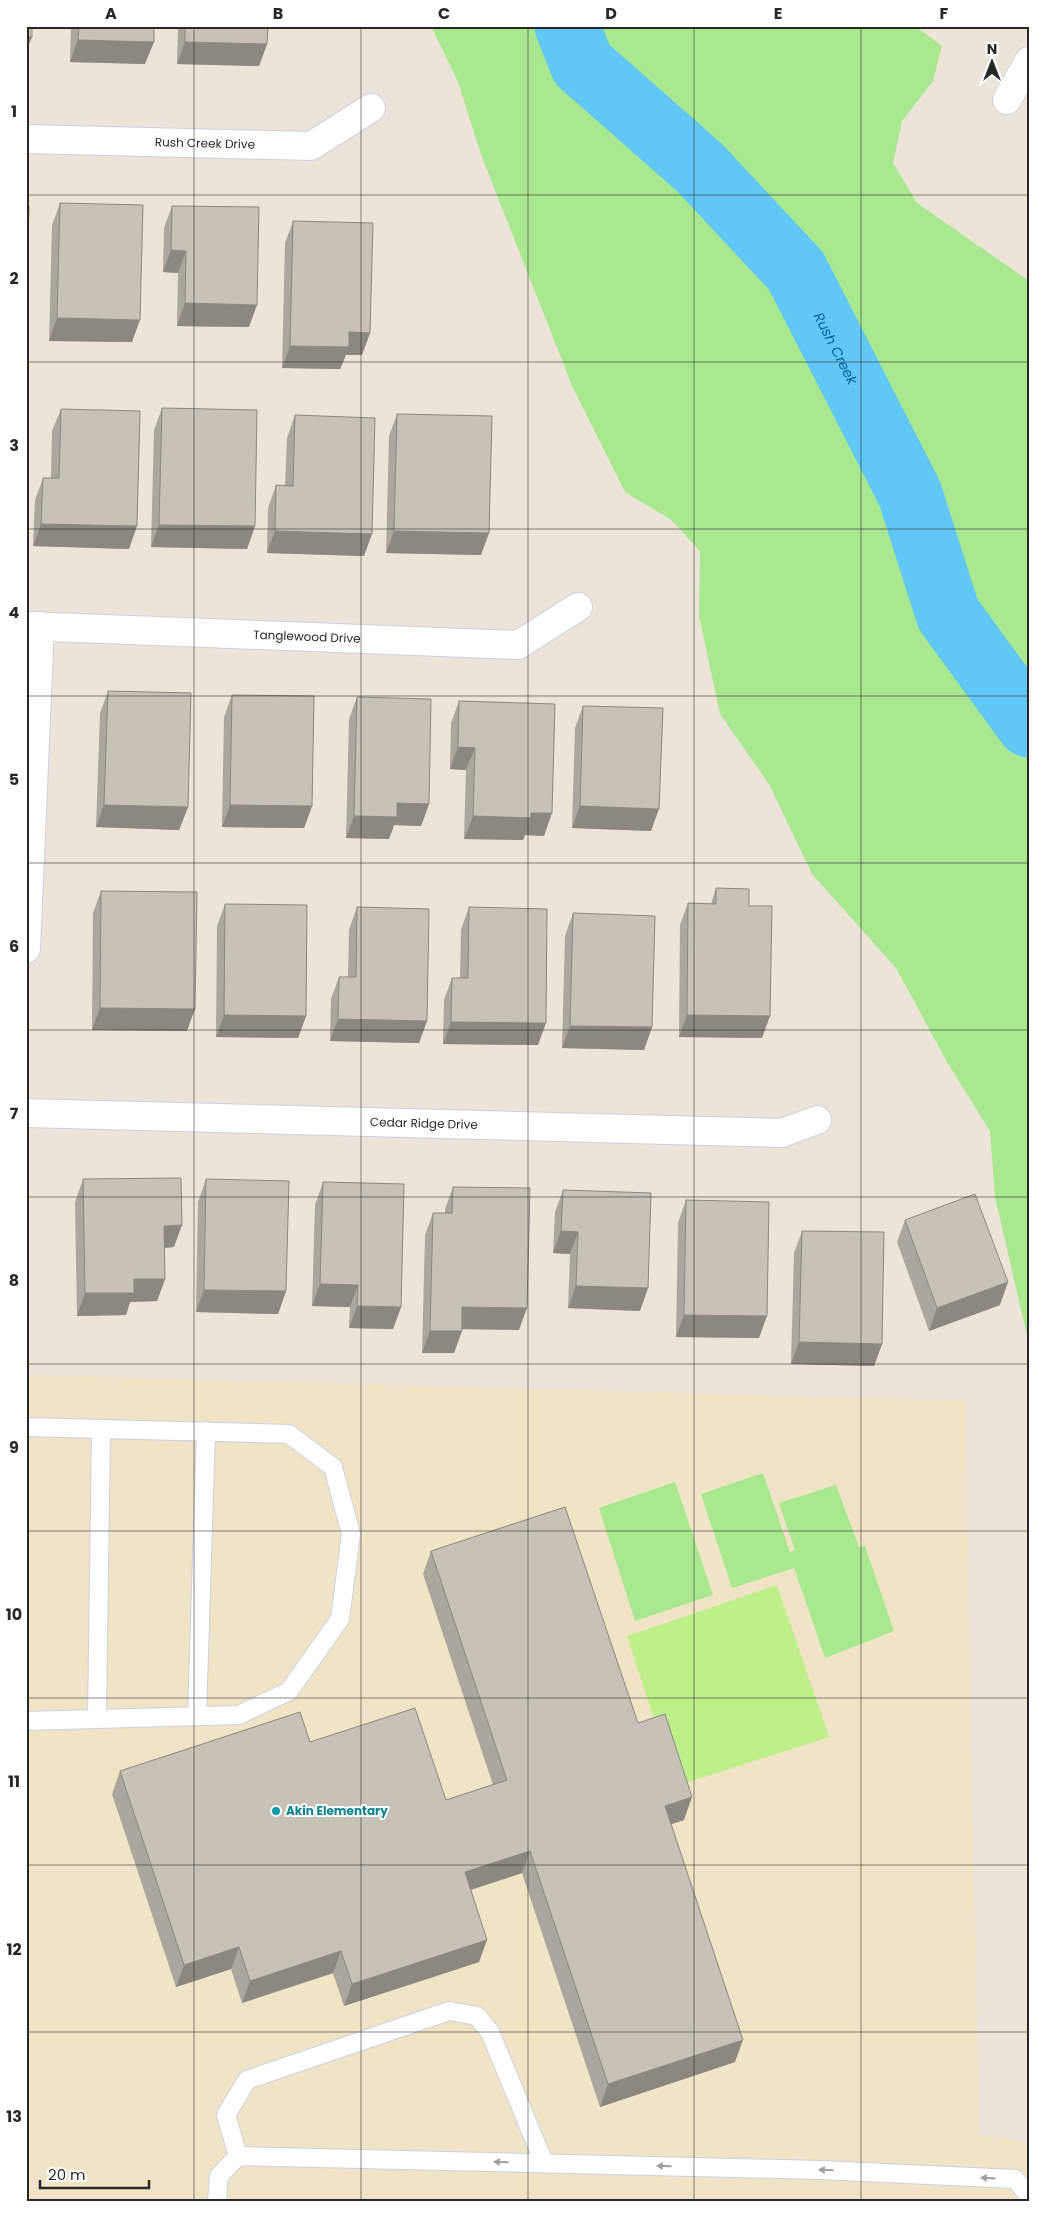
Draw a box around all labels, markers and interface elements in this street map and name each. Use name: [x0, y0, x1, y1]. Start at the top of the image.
text: A: [105, 2, 117, 25]
text: B: [273, 2, 283, 25]
text: C: [438, 2, 450, 25]
text: D: [605, 2, 617, 25]
text: E: [774, 2, 782, 25]
text: F: [940, 2, 949, 25]
north arrow: [968, 38, 1018, 88]
text: N: [987, 39, 997, 59]
text: 1: [11, 100, 17, 123]
street label: Rush Creek Drive: [155, 133, 255, 153]
text: 2: [9, 267, 19, 290]
water label: Rush Creek: [809, 309, 863, 389]
text: 3: [9, 434, 19, 457]
text: 4: [9, 601, 20, 624]
street label: Tanglewood Drive: [253, 626, 361, 647]
text: 5: [9, 768, 19, 791]
text: 6: [9, 935, 19, 958]
text: 7: [10, 1102, 19, 1125]
street label: Cedar Ridge Drive: [370, 1113, 478, 1133]
text: 8: [9, 1269, 19, 1292]
text: 9: [9, 1436, 19, 1459]
text: 10: [6, 1603, 22, 1626]
text: 11: [8, 1770, 20, 1793]
place label: Akin Elementary: [286, 1802, 388, 1819]
marker: Akin Elementary: [270, 1805, 282, 1817]
text: 12: [6, 1938, 22, 1961]
text: 13: [6, 2105, 22, 2128]
scale bar: [40, 2157, 149, 2189]
one-way arrow: [493, 2158, 509, 2166]
one-way arrow: [655, 2162, 671, 2170]
text: 20 m: [48, 2164, 86, 2185]
one-way arrow: [818, 2166, 834, 2174]
one-way arrow: [980, 2173, 996, 2181]

